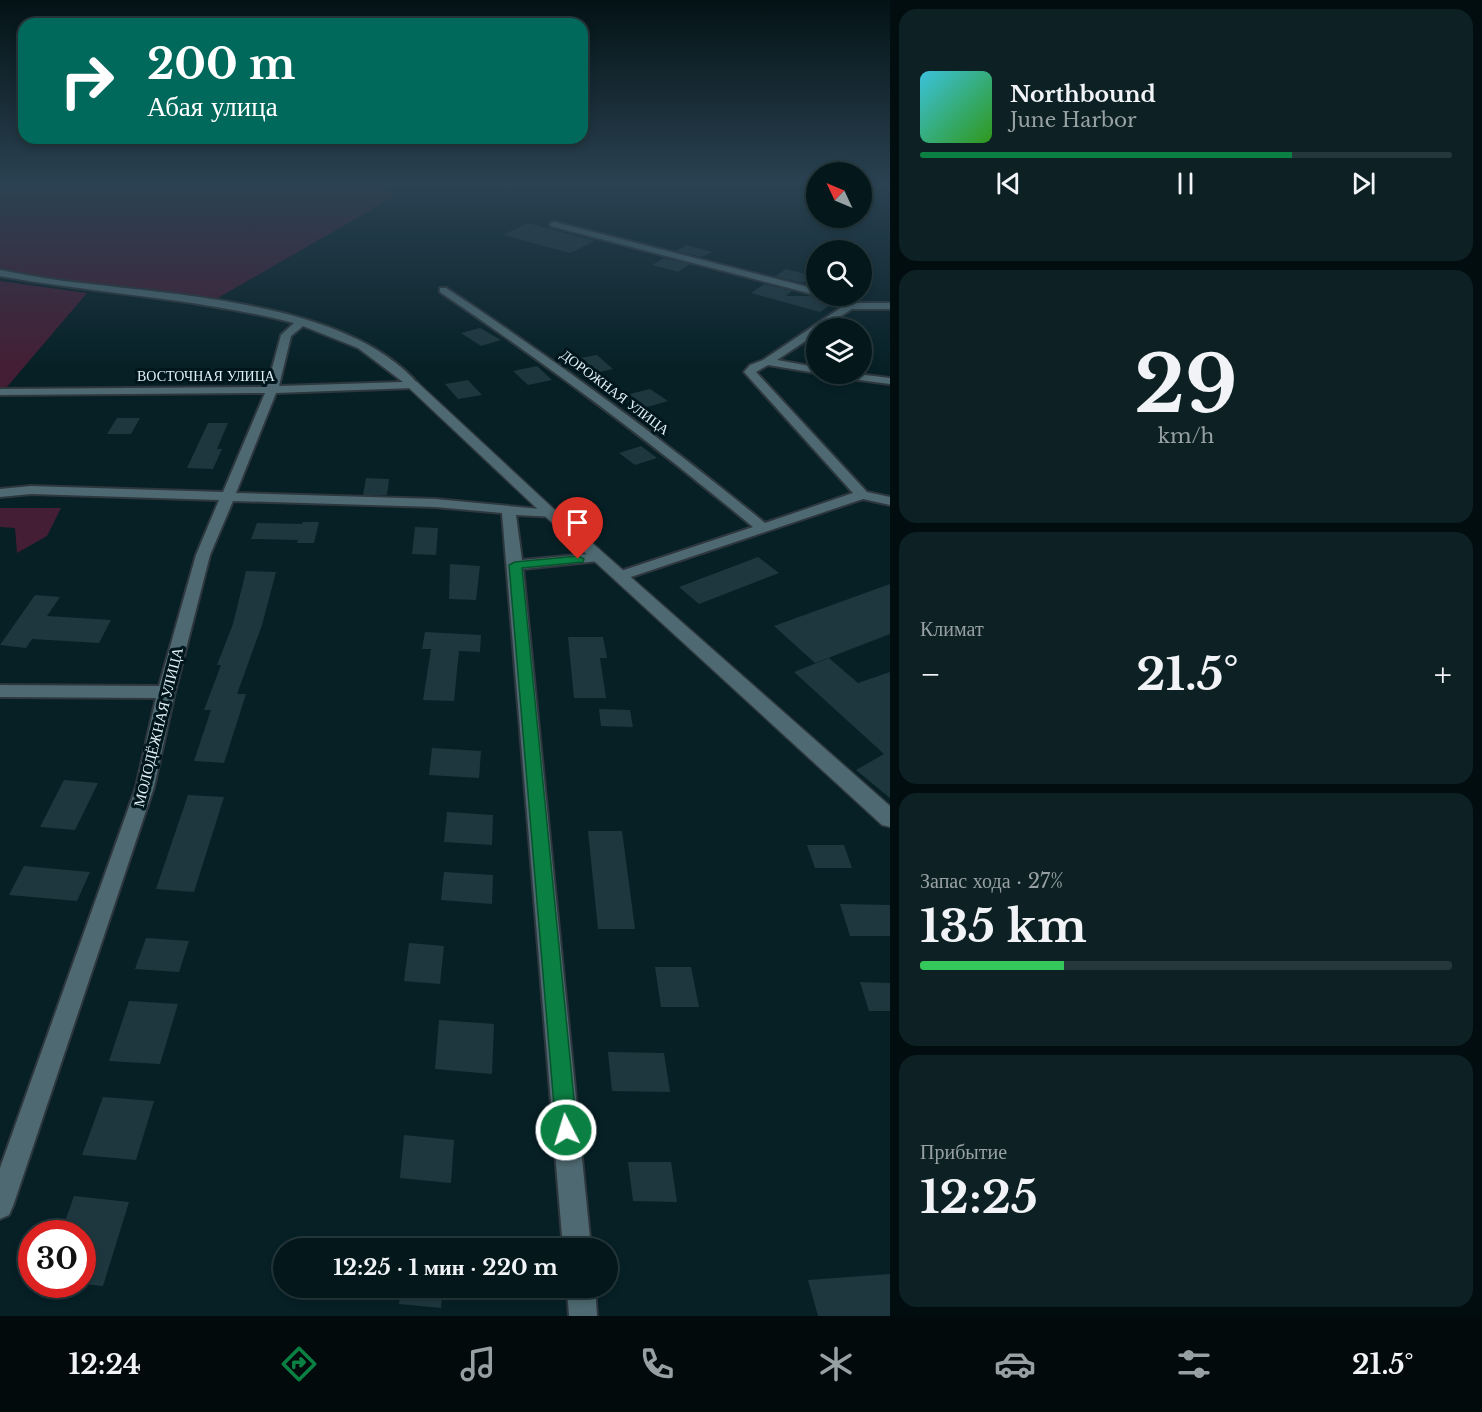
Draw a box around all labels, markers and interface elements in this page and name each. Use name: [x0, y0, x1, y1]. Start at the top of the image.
text: 200 m: [147, 38, 295, 90]
icon: right: [48, 42, 126, 120]
text: Northbound: [1010, 81, 1156, 108]
text: Абая улица: [147, 90, 278, 123]
text: June Harbor: [1010, 108, 1137, 132]
north arrow: [806, 162, 872, 228]
map controls: [806, 162, 872, 384]
icon: previous: [992, 167, 1025, 200]
icon: pause: [1169, 167, 1202, 200]
icon: next: [1347, 167, 1380, 200]
button: search: [806, 240, 872, 306]
button: layers: [806, 318, 872, 384]
text: 29: [1134, 336, 1238, 433]
street label: ДОРОЖНАЯ УЛИЦА: [557, 345, 674, 439]
street label: ВОСТОЧНАЯ УЛИЦА: [137, 367, 276, 385]
text: km/h: [1158, 424, 1214, 448]
pin: [552, 497, 603, 559]
icon: arrive: [561, 506, 594, 539]
text: Климат: [920, 617, 984, 641]
street label: МОЛОДЁЖНАЯ УЛИЦА: [129, 645, 187, 809]
text: 21.5°: [1136, 646, 1239, 702]
text: −: [920, 654, 941, 695]
text: +: [1434, 654, 1452, 695]
text: Запас хода · 27%: [920, 869, 1064, 893]
text: 135 km: [920, 898, 1087, 954]
position arrow: [534, 1098, 598, 1162]
text: Прибытие: [920, 1140, 1007, 1164]
text: 12:25: [920, 1169, 1038, 1225]
speed limit sign: 30: [18, 1220, 96, 1298]
text: 12:25 · 1 мин · 220 m: [333, 1254, 558, 1281]
icon: directions: [278, 1343, 320, 1385]
icon: music: [457, 1343, 499, 1385]
icon: phone: [636, 1343, 678, 1385]
icon: climate: [815, 1343, 857, 1385]
icon: car: [994, 1343, 1036, 1385]
icon: filters: [1173, 1343, 1215, 1385]
text: 12:24: [69, 1348, 141, 1381]
text: 21.5°: [1352, 1348, 1413, 1381]

